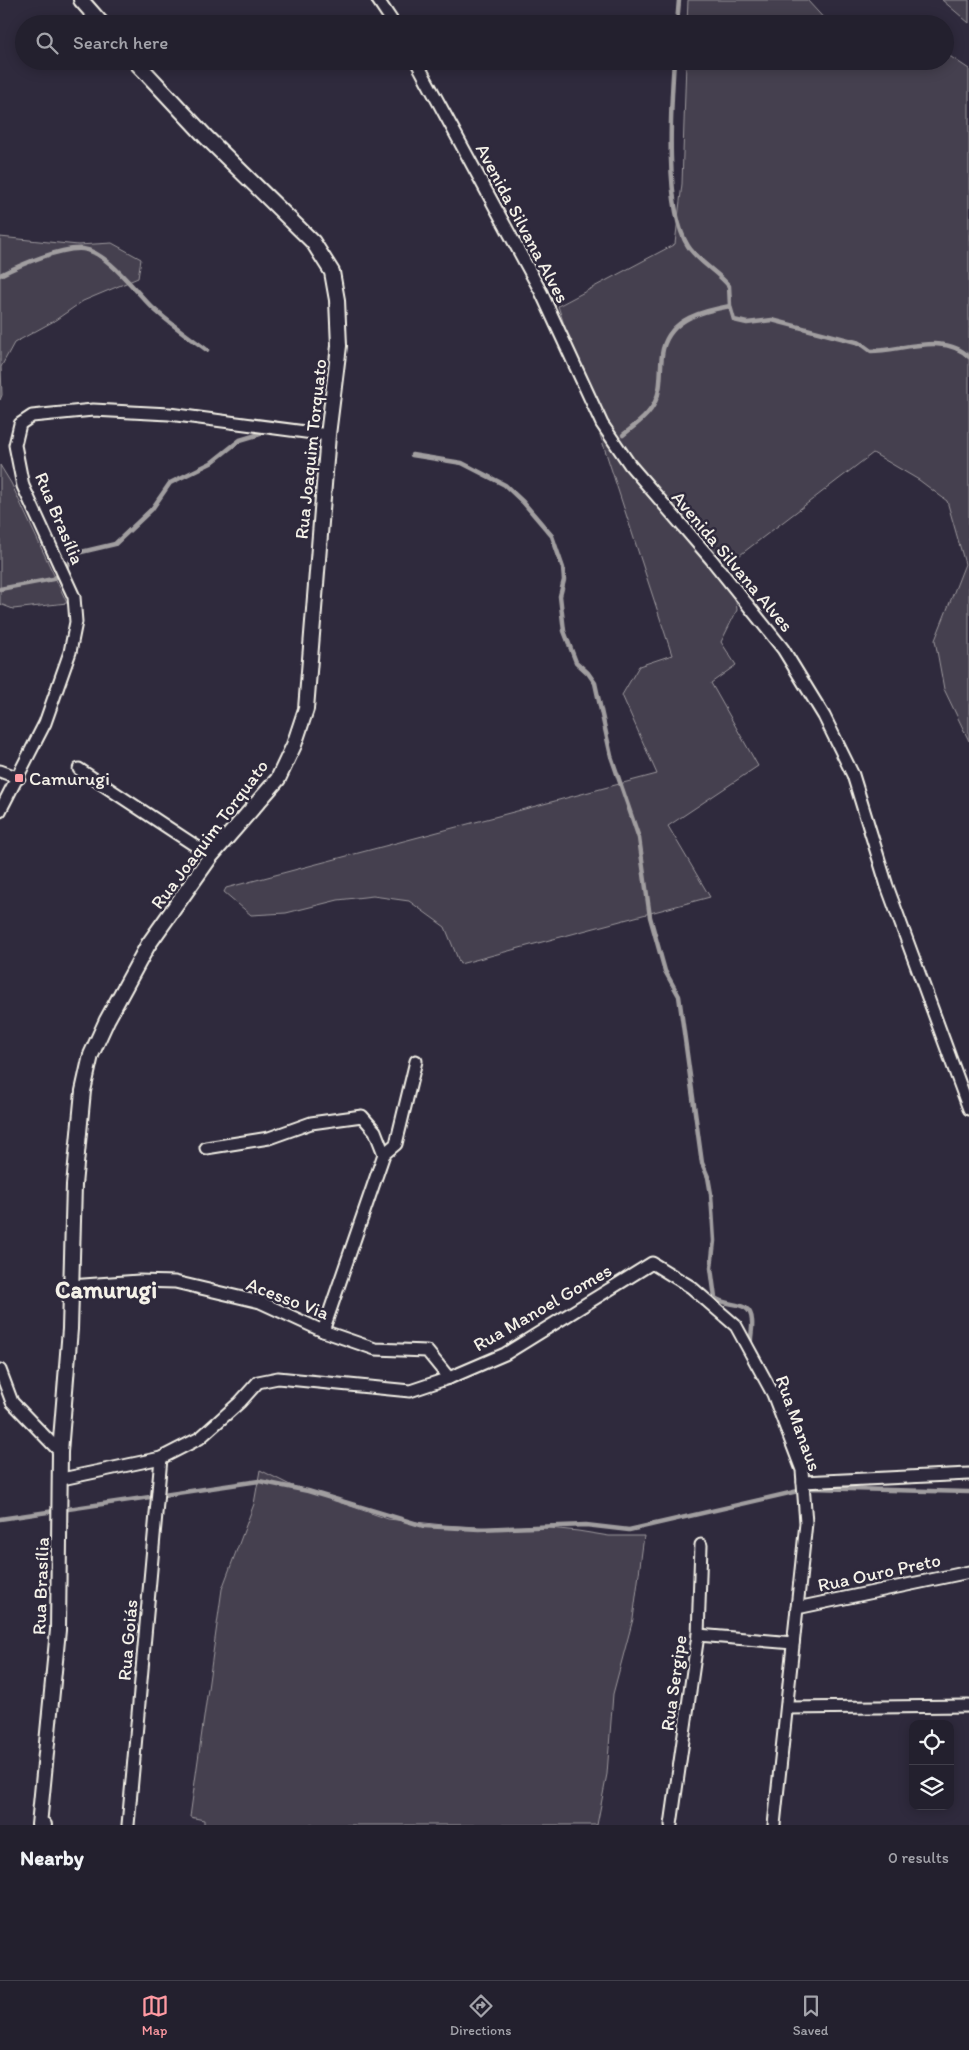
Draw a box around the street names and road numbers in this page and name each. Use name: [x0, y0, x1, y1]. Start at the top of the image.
street label: Avenida Silvana Alves: [471, 140, 574, 307]
street label: Rua Joaquim Torquato: [290, 358, 331, 540]
street label: Rua Brasília: [30, 469, 89, 568]
street label: Avenida Silvana Alves: [667, 486, 798, 637]
street label: Rua Joaquim Torquato: [146, 755, 273, 914]
street label: Rua Manoel Gomes: [469, 1258, 616, 1356]
street label: Acesso Via: [243, 1272, 333, 1325]
street label: Rua Manaus: [771, 1372, 826, 1474]
street label: Rua Brasília: [27, 1537, 54, 1635]
street label: Rua Ouro Preto: [815, 1548, 943, 1597]
street label: Rua Goiás: [112, 1598, 143, 1682]
street label: Rua Sergipe: [655, 1634, 692, 1732]

